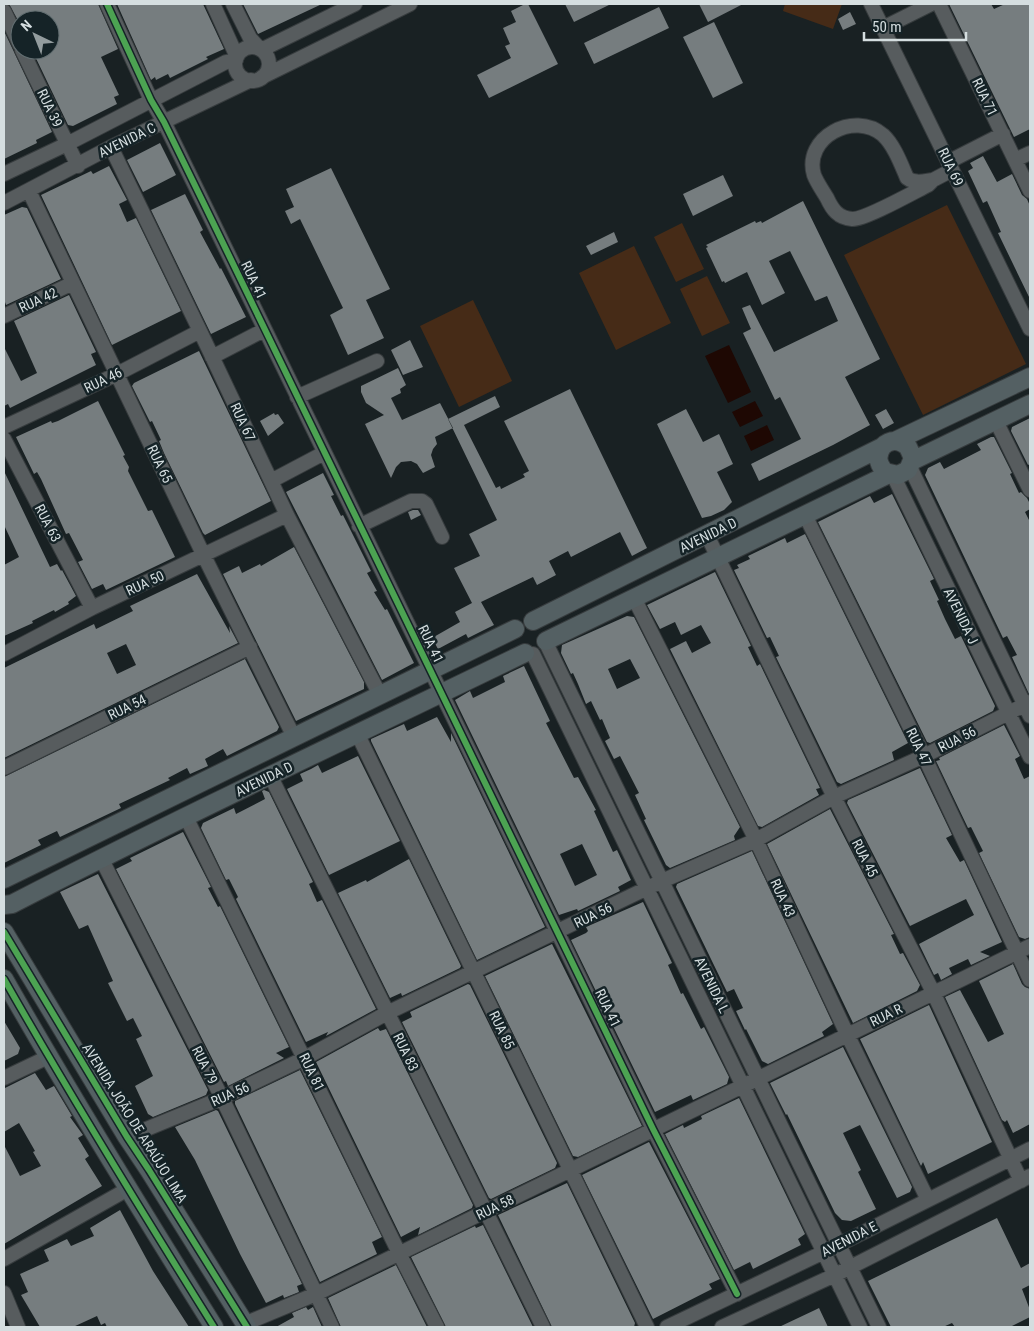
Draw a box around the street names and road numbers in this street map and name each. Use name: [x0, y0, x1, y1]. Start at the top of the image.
street label: RUA 71: [969, 75, 1001, 119]
street label: RUA 39: [34, 86, 66, 130]
street label: AVENIDA C: [96, 119, 158, 161]
street label: RUA 69: [935, 145, 967, 189]
street label: RUA 41: [238, 258, 270, 302]
street label: RUA 42: [16, 284, 60, 316]
street label: RUA 46: [81, 364, 125, 396]
street label: RUA 67: [227, 400, 259, 444]
street label: RUA 65: [144, 442, 176, 486]
street label: RUA 63: [31, 501, 65, 545]
street label: AVENIDA D: [677, 514, 739, 556]
street label: RUA 50: [123, 567, 167, 599]
street label: AVENIDA J: [941, 585, 981, 647]
street label: RUA 41: [415, 622, 447, 666]
street label: RUA 54: [105, 691, 149, 723]
street label: RUA 56: [935, 723, 979, 755]
street label: RUA 47: [903, 725, 935, 769]
street label: AVENIDA D: [233, 758, 295, 800]
street label: RUA 45: [849, 836, 881, 880]
street label: RUA 43: [767, 876, 799, 920]
street label: RUA 56: [571, 899, 615, 931]
street label: AVENIDA L: [692, 954, 733, 1016]
street label: RUA 41: [592, 986, 624, 1030]
street label: RUA R: [867, 1000, 905, 1030]
street label: RUA 85: [486, 1008, 518, 1052]
street label: RUA 83: [390, 1030, 422, 1074]
street label: AVENIDA JOÃO DE ARAÚJO LIMA: [79, 1040, 192, 1206]
street label: RUA 79: [189, 1043, 221, 1087]
street label: RUA 81: [296, 1050, 328, 1094]
street label: RUA 56: [208, 1078, 252, 1109]
street label: RUA 58: [473, 1191, 517, 1223]
street label: AVENIDA E: [818, 1218, 880, 1260]

